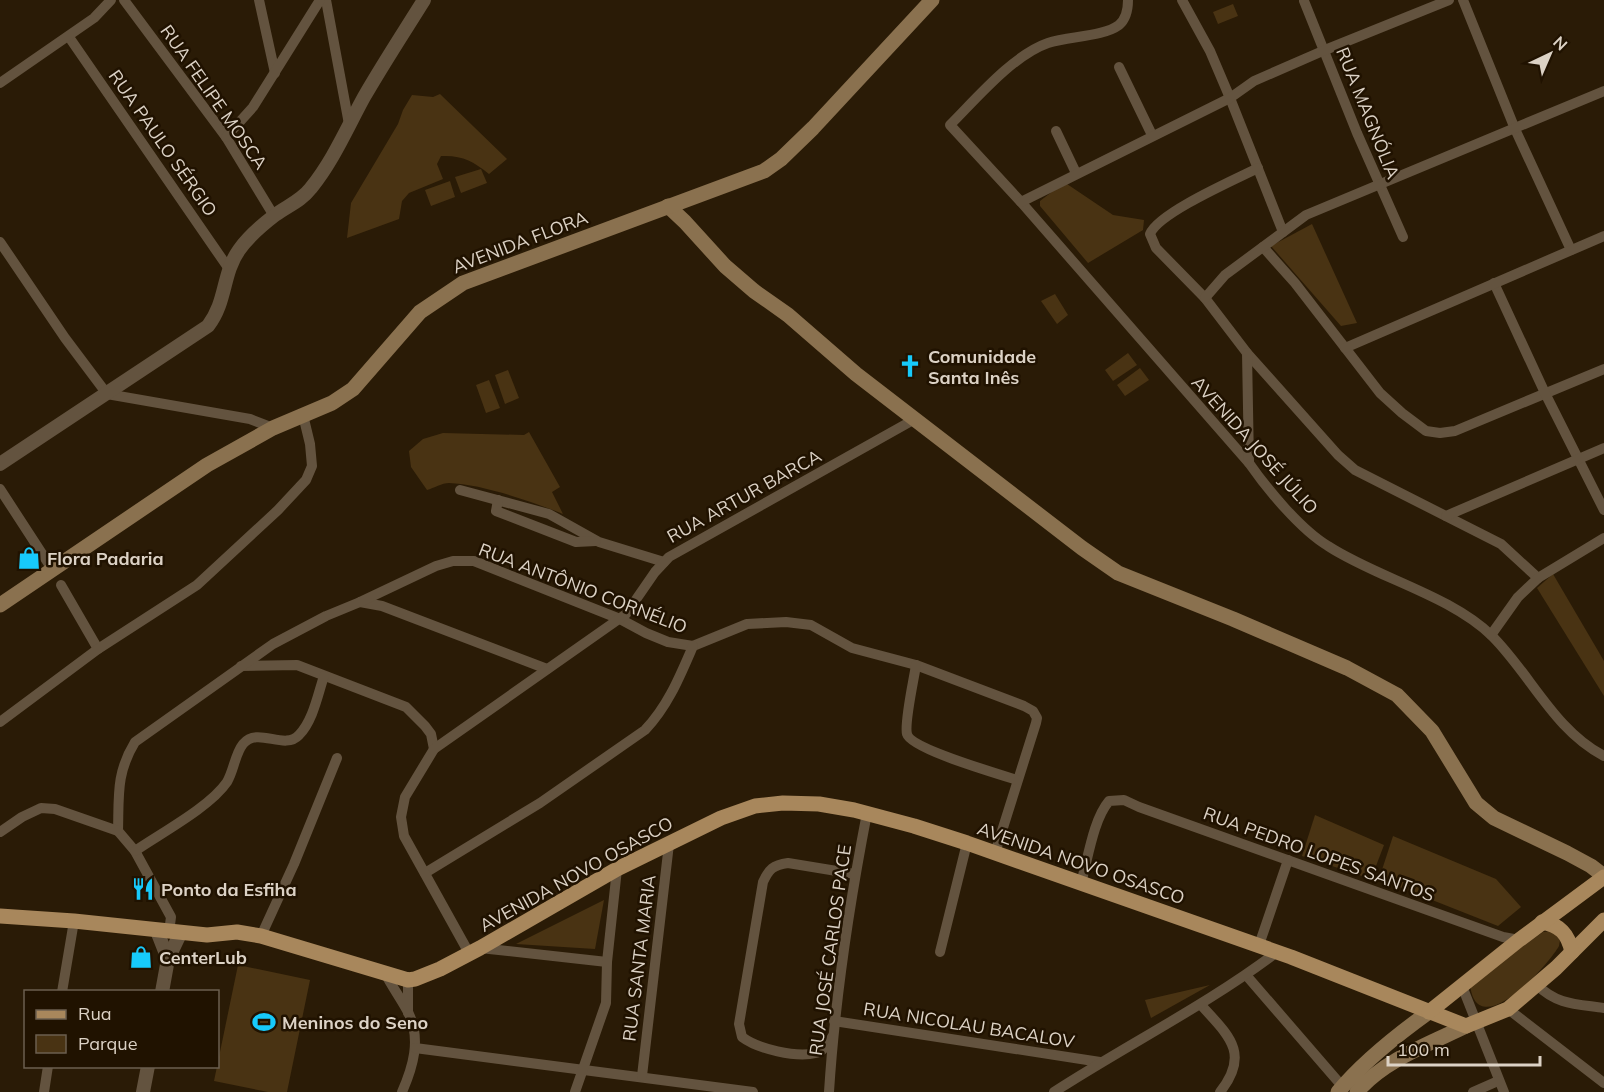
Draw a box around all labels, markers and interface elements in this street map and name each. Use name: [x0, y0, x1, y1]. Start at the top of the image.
street label: RUA FELIPE MOSCA: [155, 20, 273, 174]
north arrow: [1520, 24, 1580, 84]
text: N: [1549, 32, 1572, 55]
street label: RUA MAGNÓLIA: [1331, 44, 1405, 182]
street label: RUA PAULO SÉRGIO: [104, 65, 222, 221]
street label: AVENIDA FLORA: [449, 206, 591, 278]
place label: Comunidade Santa Inês: [928, 345, 1036, 389]
church icon: Comunidade Santa Inês: [897, 353, 923, 379]
street label: AVENIDA JOSÉ JÚLIO: [1187, 371, 1323, 519]
street label: RUA ARTUR BARCA: [663, 444, 825, 548]
street label: RUA ANTÔNIO CORNÉLIO: [475, 538, 691, 638]
shop icon: Flora Padaria: [16, 545, 42, 571]
place label: Flora Padaria: [47, 547, 164, 570]
street label: RUA PEDRO LOPES SANTOS: [1200, 801, 1438, 907]
street label: AVENIDA NOVO OSASCO: [475, 811, 677, 937]
street label: AVENIDA NOVO OSASCO: [974, 817, 1188, 909]
street label: RUA JOSÉ CARLOS PACE: [804, 843, 856, 1057]
street label: RUA SANTA MARIA: [617, 873, 661, 1043]
restaurant icon: Ponto da Esfiha: [130, 876, 156, 902]
place label: Ponto da Esfiha: [161, 878, 297, 901]
shop icon: CenterLub: [128, 944, 154, 970]
place label: CenterLub: [159, 946, 247, 969]
legend: [24, 990, 219, 1068]
street label: RUA NICOLAU BACALOV: [862, 997, 1077, 1053]
text: Rua: [78, 1002, 112, 1025]
sports icon: Meninos do Seno: [251, 1009, 277, 1035]
place label: Meninos do Seno: [282, 1011, 428, 1034]
scale bar: [1388, 1029, 1540, 1067]
text: Parque: [78, 1032, 137, 1055]
text: 100 m: [1397, 1038, 1450, 1061]

